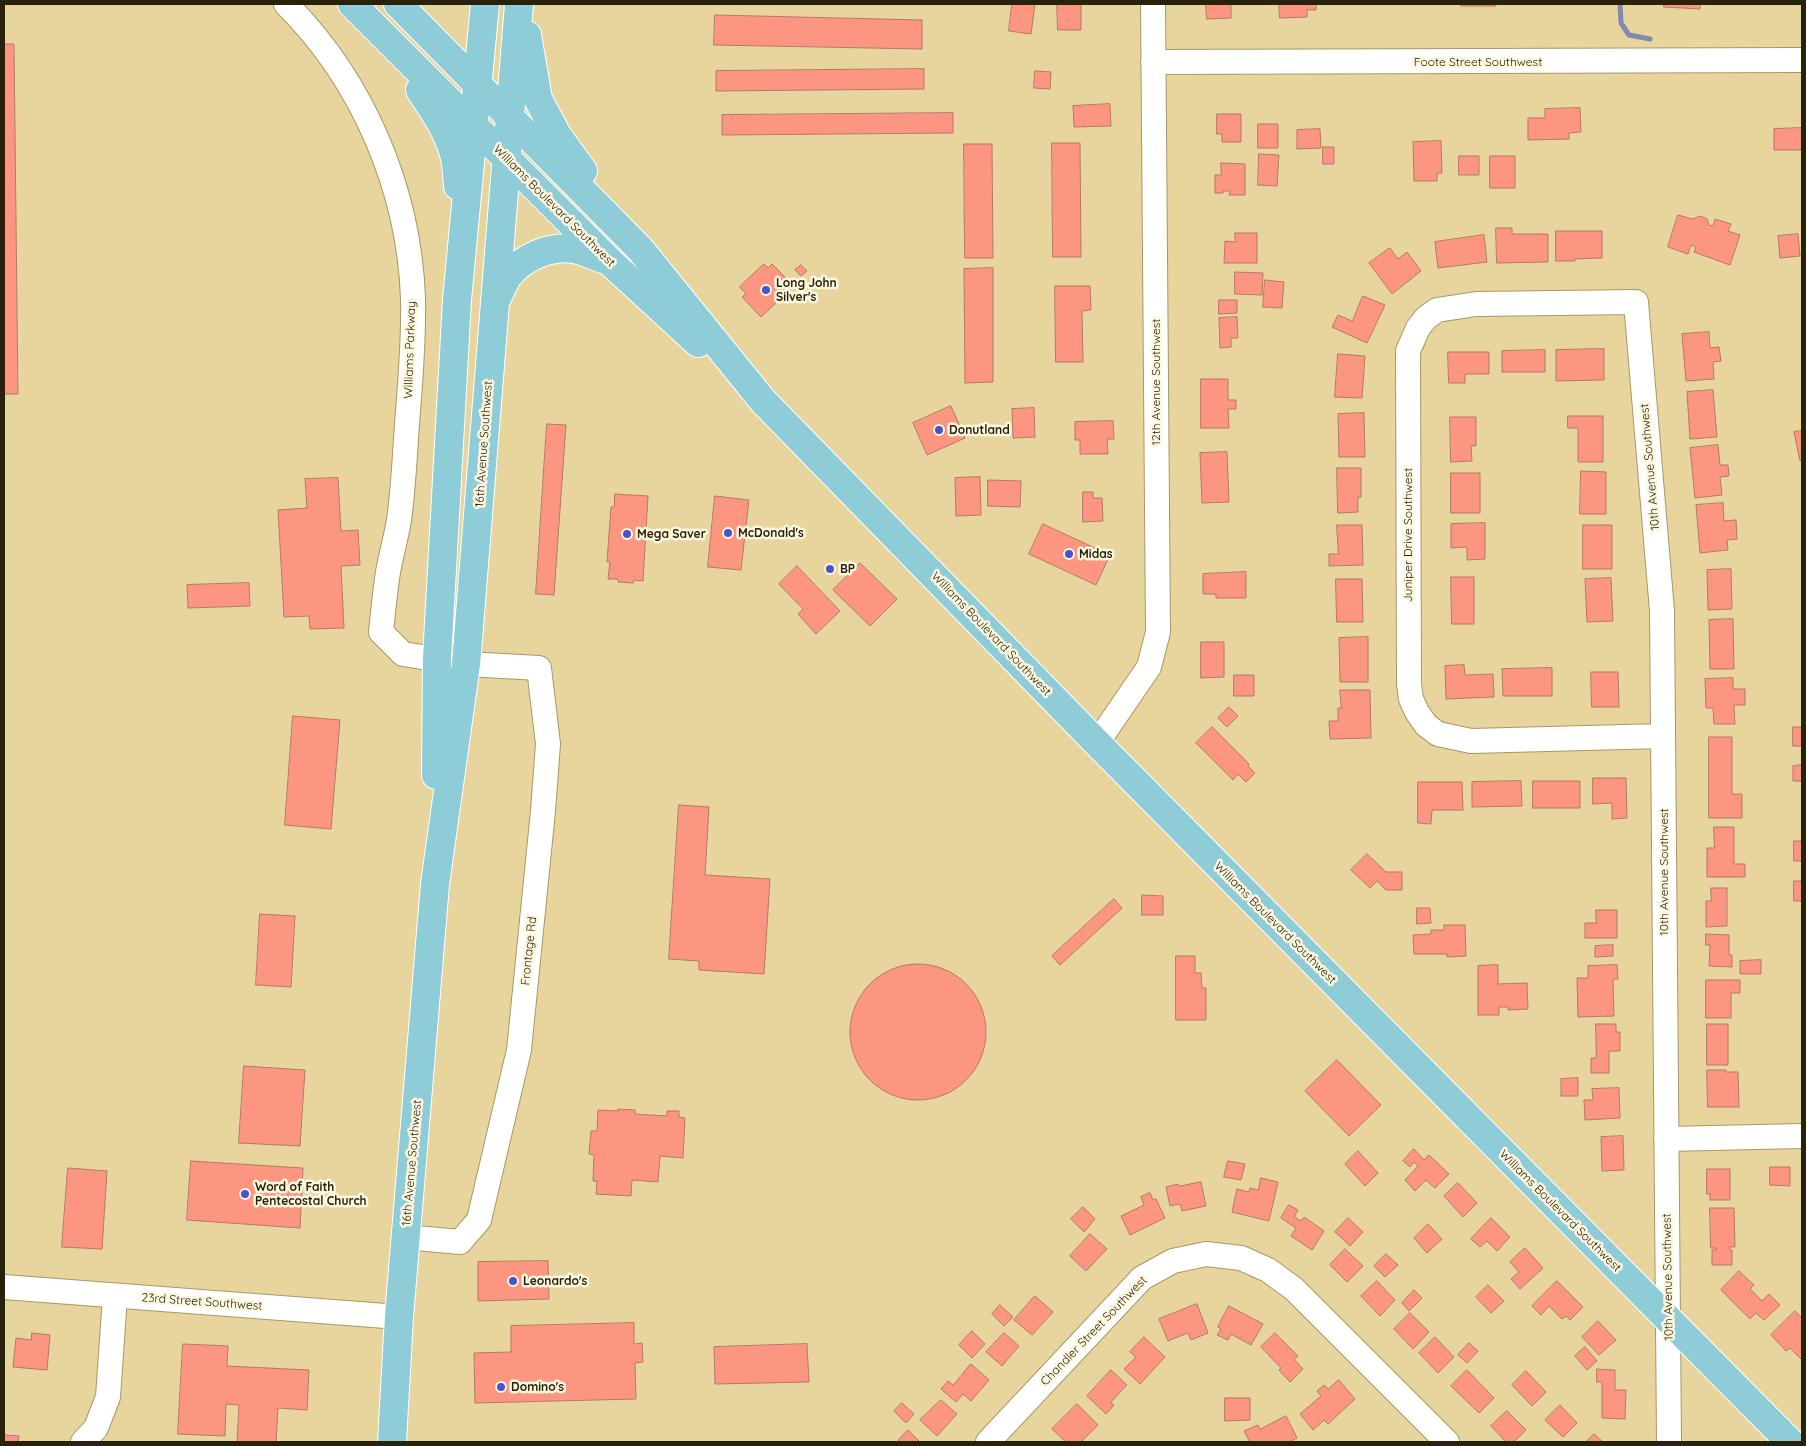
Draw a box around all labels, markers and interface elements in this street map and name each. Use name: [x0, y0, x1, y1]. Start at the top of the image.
street label: Foote Street Southwest: [1414, 55, 1542, 69]
street label: Williams Boulevard Southwest: [490, 142, 618, 270]
place label: Long John Silver's: [776, 276, 837, 304]
marker: Long John Silver's: [760, 284, 772, 296]
street label: Williams Parkway: [401, 301, 419, 399]
street label: 12th Avenue Southwest: [1149, 319, 1163, 445]
street label: 16th Avenue Southwest: [472, 380, 496, 508]
street label: 10th Avenue Southwest: [1637, 403, 1663, 531]
place label: Donutland: [949, 423, 1010, 437]
marker: Donutland: [933, 424, 945, 436]
street label: Juniper Drive Southwest: [1401, 468, 1415, 602]
place label: McDonald's: [738, 526, 804, 540]
place label: Mega Saver: [637, 527, 706, 541]
marker: McDonald's: [722, 527, 734, 539]
marker: Mega Saver: [621, 528, 633, 540]
place label: Midas: [1079, 547, 1113, 561]
marker: Midas: [1063, 548, 1075, 560]
place label: BP: [840, 562, 855, 576]
marker: BP: [824, 563, 836, 575]
street label: Williams Boulevard Southwest: [928, 569, 1054, 699]
street label: 10th Avenue Southwest: [1657, 808, 1671, 936]
street label: Williams Boulevard Southwest: [1211, 859, 1339, 987]
street label: Frontage Rd: [518, 916, 540, 986]
street label: 16th Avenue Southwest: [399, 1099, 425, 1227]
street label: Williams Boulevard Southwest: [1496, 1147, 1624, 1275]
place label: Word of Faith Pentecostal Church: [255, 1180, 367, 1208]
marker: Word of Faith Pentecostal Church: [239, 1188, 251, 1200]
street label: 10th Avenue Southwest: [1660, 1213, 1676, 1341]
street label: Chandler Street Southwest: [1038, 1273, 1150, 1389]
place label: Leonardo's: [523, 1274, 587, 1288]
marker: Leonardo's: [507, 1275, 519, 1287]
street label: 23rd Street Southwest: [141, 1291, 263, 1313]
place label: Domino's: [511, 1380, 564, 1394]
marker: Domino's: [495, 1381, 507, 1393]

